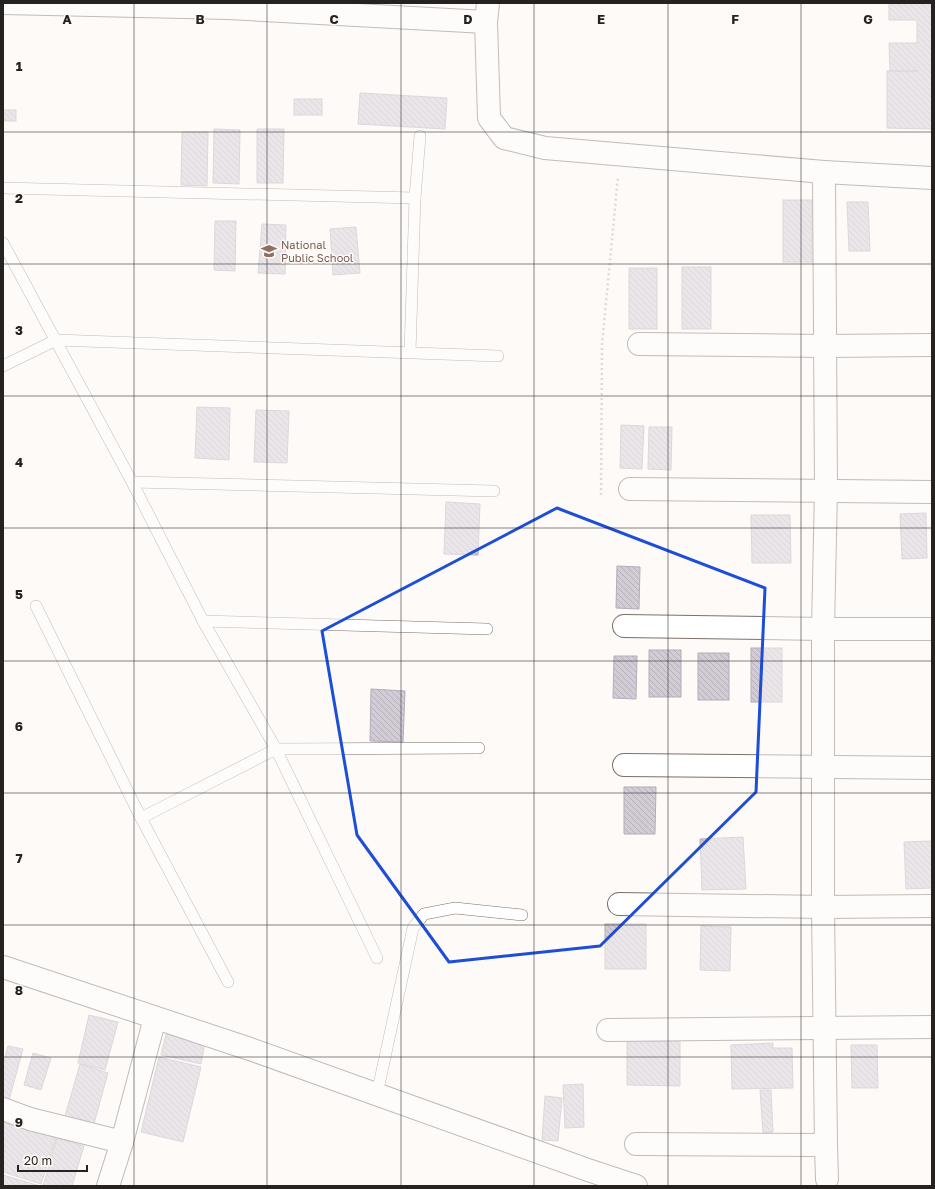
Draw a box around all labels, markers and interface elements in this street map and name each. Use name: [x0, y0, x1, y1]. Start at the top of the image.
text: A: [62, 11, 72, 27]
text: B: [195, 11, 205, 27]
text: C: [329, 11, 339, 27]
text: D: [463, 11, 473, 27]
text: E: [597, 11, 605, 27]
text: F: [731, 11, 739, 27]
text: G: [863, 11, 873, 27]
text: 1: [16, 58, 23, 74]
text: 2: [15, 190, 23, 206]
place label: National Public School: [281, 238, 354, 264]
school or university icon: National Public School: [260, 242, 278, 260]
text: 3: [15, 322, 23, 338]
text: 4: [15, 454, 23, 470]
text: 5: [15, 586, 23, 602]
text: 6: [15, 718, 23, 734]
text: 7: [15, 850, 23, 866]
text: 8: [15, 982, 23, 998]
text: 9: [15, 1114, 23, 1130]
scale bar: [18, 1147, 87, 1173]
text: 20 m: [24, 1153, 52, 1168]

